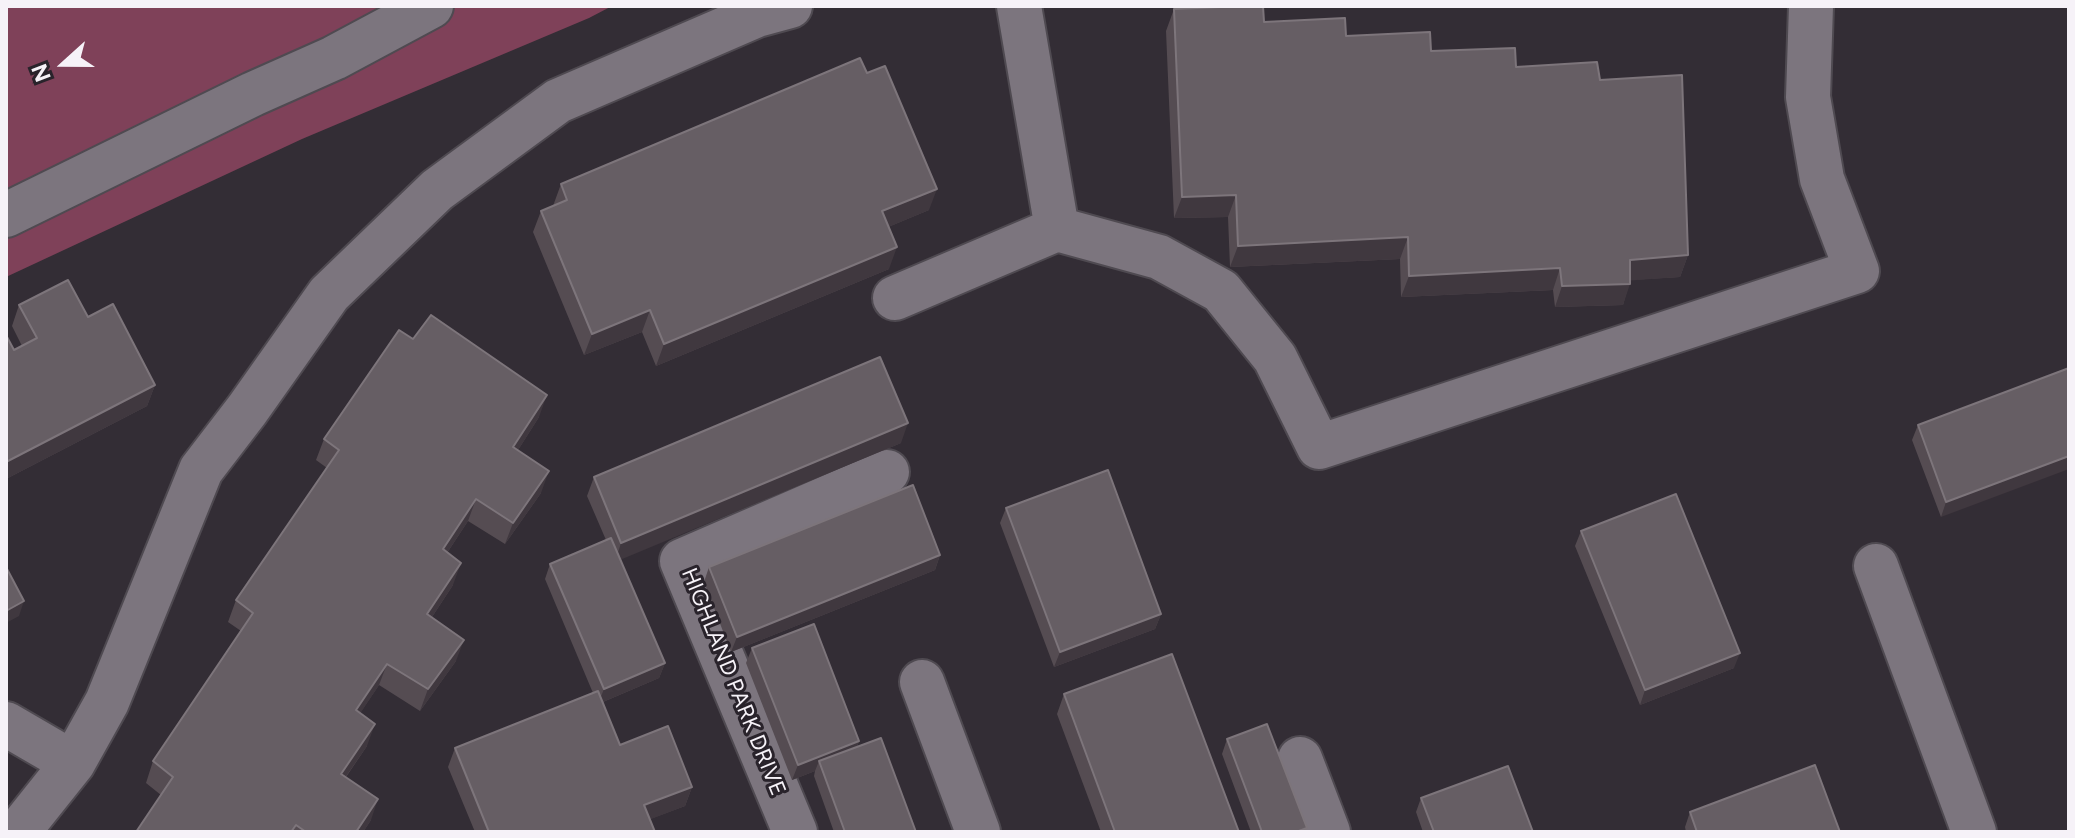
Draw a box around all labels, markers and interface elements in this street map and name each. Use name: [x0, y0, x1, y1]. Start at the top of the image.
north arrow: [24, 24, 104, 104]
text: N: [25, 60, 57, 86]
street label: HIGHLAND PARK DRIVE: [675, 564, 791, 800]

